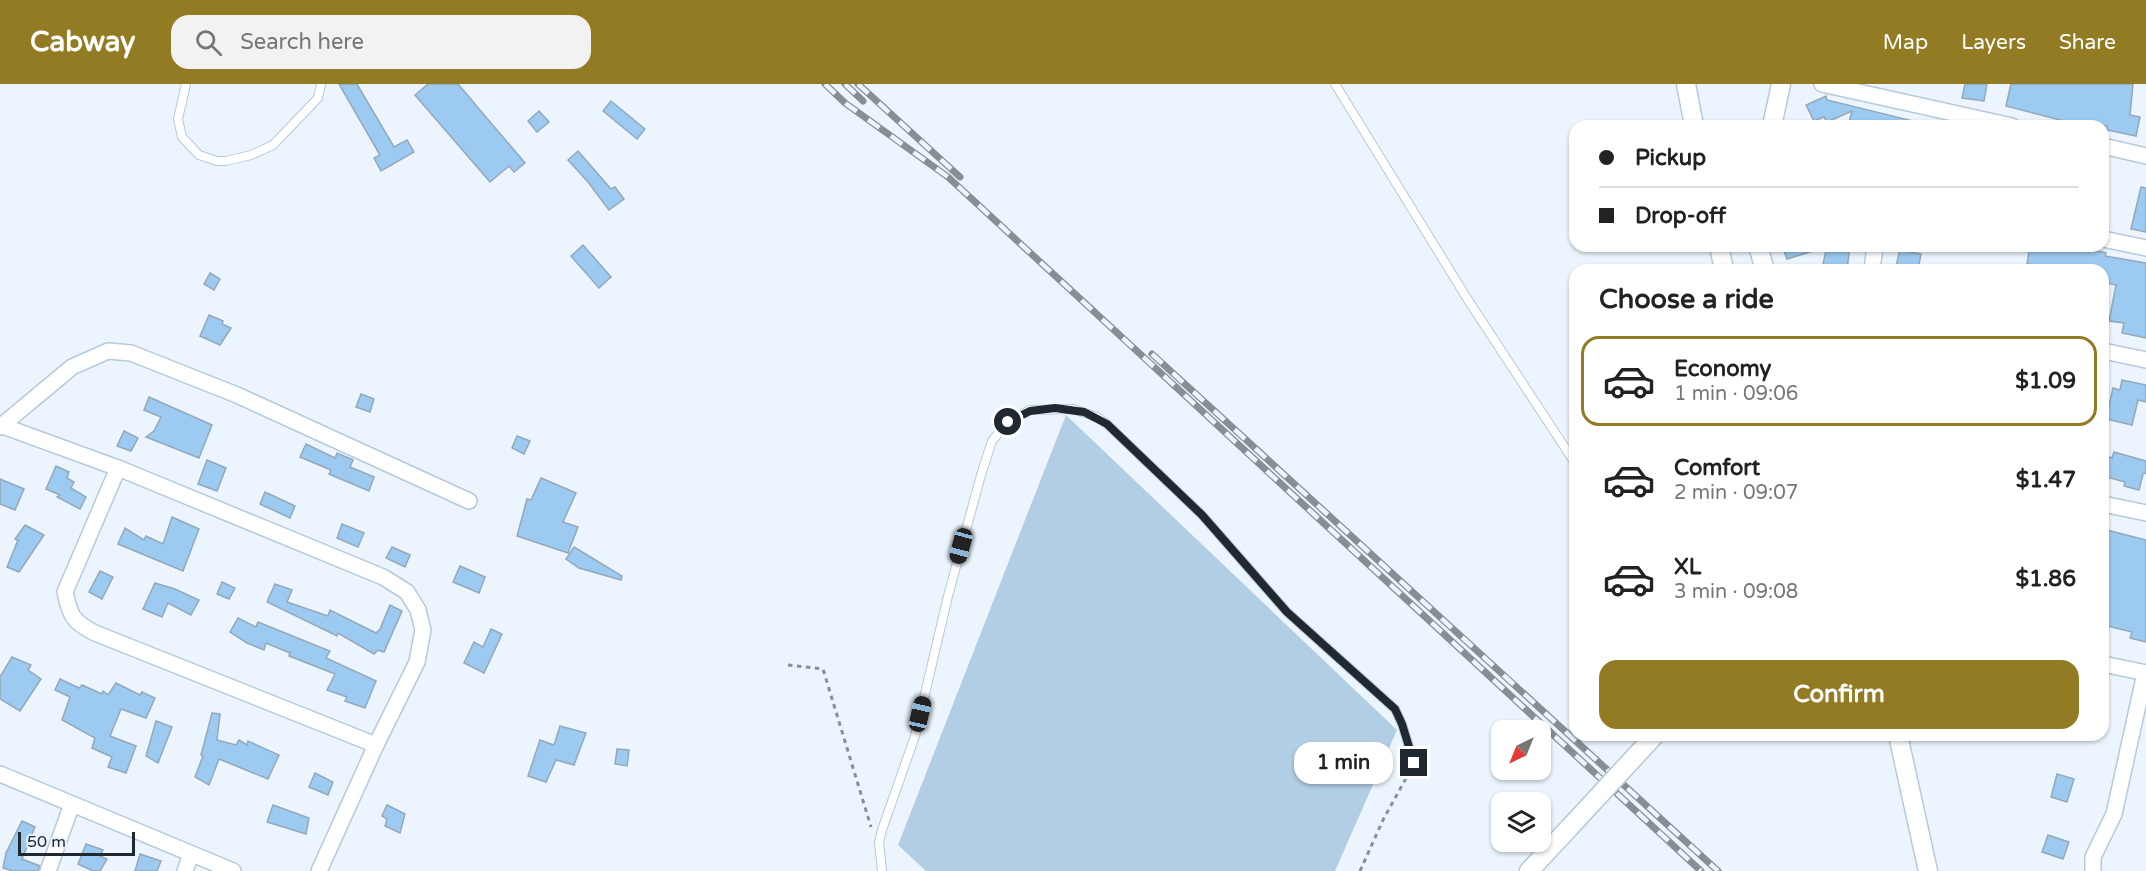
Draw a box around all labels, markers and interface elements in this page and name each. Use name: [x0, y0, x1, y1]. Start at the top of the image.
search box: [171, 15, 591, 69]
text: Cabway: [30, 25, 135, 59]
icon: search: [192, 26, 225, 59]
text: Search here: [240, 29, 364, 55]
text: Map: [1883, 30, 1928, 55]
text: Layers: [1961, 30, 2026, 55]
text: Share: [2059, 30, 2116, 55]
text: Pickup: [1635, 145, 1706, 171]
text: Drop-off: [1635, 203, 1726, 229]
text: Choose a ride: [1599, 283, 1774, 316]
icon: car: [1602, 354, 1656, 408]
text: Economy: [1674, 356, 1771, 382]
text: $1.09: [2015, 368, 2076, 394]
text: 1 min · 09:06: [1674, 382, 1798, 406]
route start: [994, 408, 1021, 435]
icon: car: [1602, 453, 1656, 507]
text: Comfort: [1674, 455, 1760, 481]
text: $1.47: [2016, 467, 2076, 493]
text: 2 min · 09:07: [1674, 481, 1798, 505]
car: [948, 526, 974, 566]
icon: car: [1602, 552, 1656, 606]
text: XL: [1674, 554, 1701, 580]
text: $1.86: [2015, 566, 2076, 592]
text: 3 min · 09:08: [1674, 580, 1798, 604]
button: Confirm: [1599, 660, 2079, 729]
car: [907, 694, 933, 734]
north arrow: [1491, 720, 1551, 780]
map controls: [1491, 720, 1551, 852]
callout: 1 min: [1294, 742, 1393, 784]
route end: [1400, 749, 1427, 776]
text: 1 min: [1317, 751, 1370, 775]
button: layers: [1491, 792, 1551, 852]
scale bar: [18, 829, 135, 856]
text: 50 m: [27, 832, 66, 852]

